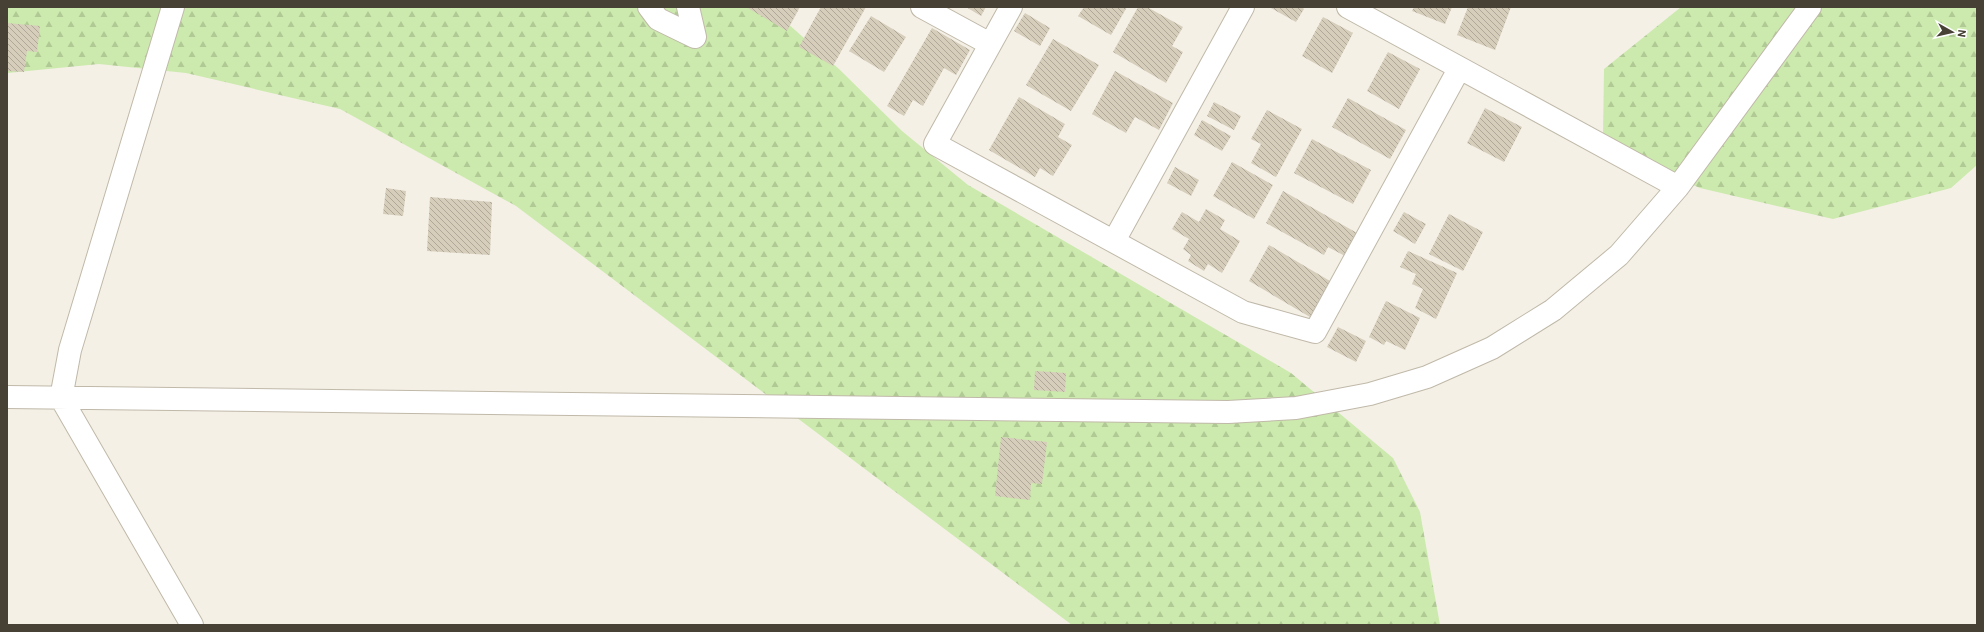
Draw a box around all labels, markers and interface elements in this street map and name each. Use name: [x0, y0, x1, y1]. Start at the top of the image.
north arrow: [1932, 12, 1972, 52]
text: N: [1955, 29, 1969, 38]

